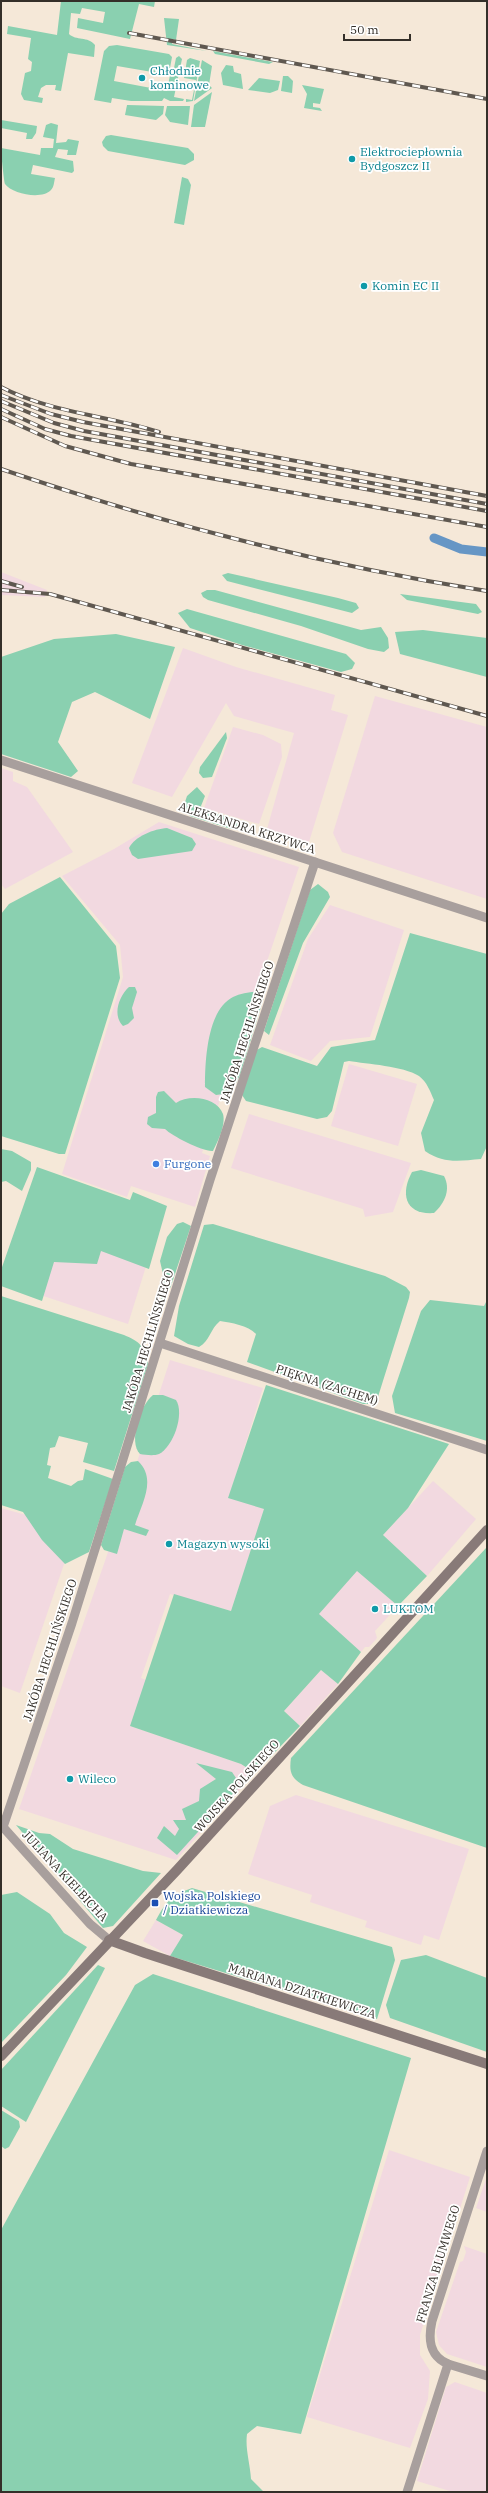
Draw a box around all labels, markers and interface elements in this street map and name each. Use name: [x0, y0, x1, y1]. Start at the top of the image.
scale bar: [344, 16, 410, 42]
text: 50 m: [350, 22, 379, 37]
place label: Chłodnie kominowe: [150, 63, 209, 92]
marker: Chłodnie kominowe: [137, 73, 147, 83]
place label: Elektrociepłownia Bydgoszcz II: [360, 144, 463, 173]
marker: Elektrociepłownia Bydgoszcz II: [347, 154, 357, 164]
place label: Komin EC II: [372, 278, 439, 293]
marker: Komin EC II: [359, 281, 369, 291]
street label: ALEKSANDRA KRZYWCA: [177, 798, 318, 857]
street label: JAKÓBA HECHLIŃSKIEGO: [216, 959, 277, 1105]
place label: Furgone: [164, 1156, 211, 1171]
marker: Furgone: [151, 1159, 161, 1169]
street label: JAKÓBA HECHLIŃSKIEGO: [119, 1267, 176, 1414]
street label: PIĘKNA (ZACHEM): [274, 1361, 380, 1408]
place label: Magazyn wysoki: [177, 1536, 269, 1551]
marker: Magazyn wysoki: [164, 1539, 174, 1549]
street label: JAKÓBA HECHLIŃSKIEGO: [19, 1577, 80, 1723]
place label: LUKTOM: [383, 1601, 434, 1616]
marker: LUKTOM: [370, 1604, 380, 1614]
street label: WOJSKA POLSKIEGO: [191, 1736, 282, 1835]
place label: Wileco: [78, 1771, 116, 1786]
marker: Wileco: [65, 1774, 75, 1784]
street label: JULIANA KIELBICHA: [19, 1827, 112, 1925]
place label: Wojska Polskiego / Dziatkiewicza: [163, 1888, 261, 1917]
marker: Wojska Polskiego / Dziatkiewicza: [150, 1898, 160, 1908]
street label: MARIANA DZIATKIEWICZA: [226, 1960, 379, 2022]
street label: FRANZA BLUMWEGO: [412, 2203, 463, 2325]

